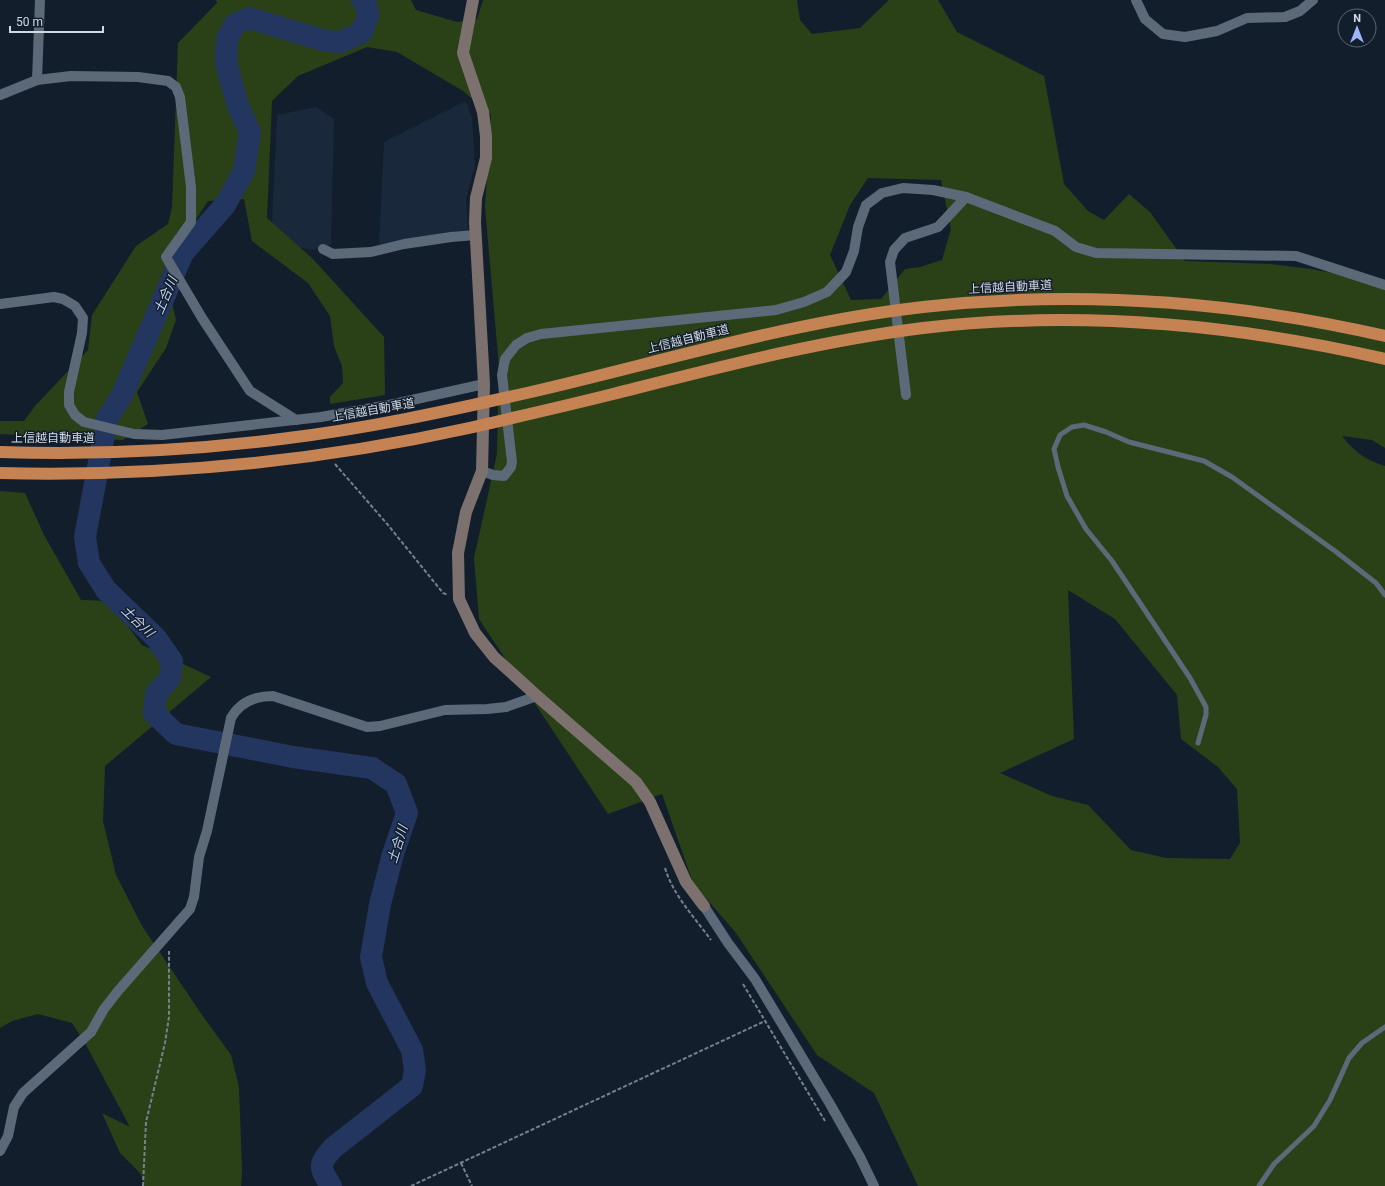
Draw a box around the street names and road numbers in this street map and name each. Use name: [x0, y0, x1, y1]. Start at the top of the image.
street label: 上信越自動車道: [968, 278, 1052, 296]
street label: 上信越自動車道: [646, 322, 730, 356]
street label: 上信越自動車道: [330, 396, 416, 424]
street label: 上信越自動車道: [11, 431, 95, 445]

